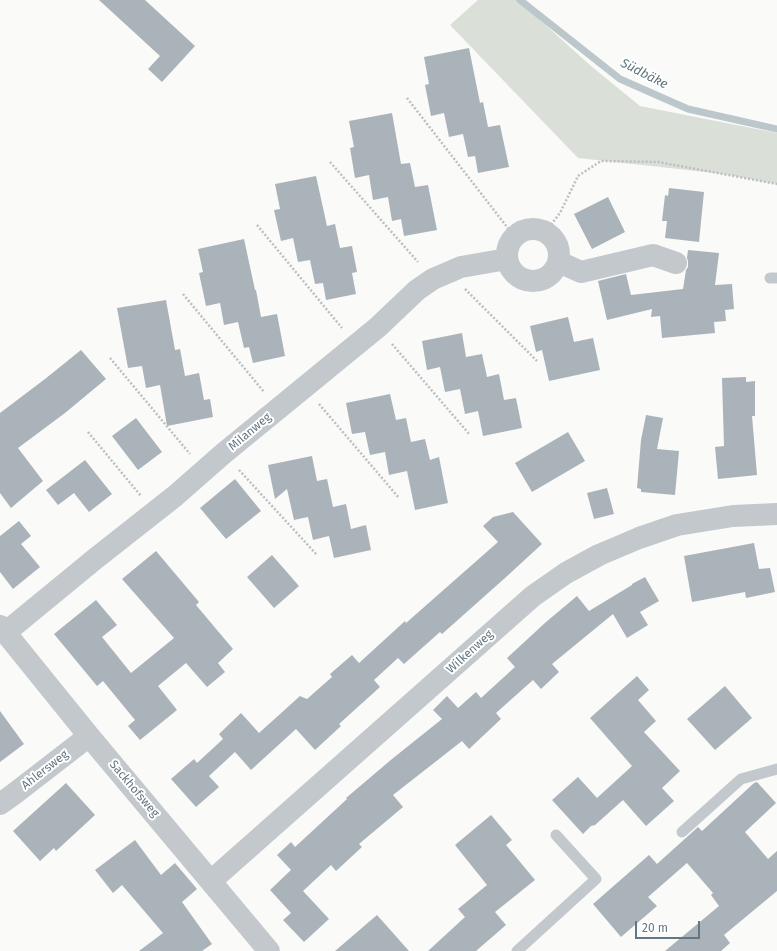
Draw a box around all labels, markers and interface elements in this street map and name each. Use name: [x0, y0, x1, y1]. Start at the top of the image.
water label: Südbäke: [618, 56, 670, 92]
street label: Milanweg: [226, 410, 274, 454]
street label: Wilkenweg: [444, 627, 496, 677]
street label: Ahlersweg: [19, 747, 71, 793]
street label: Sackhofsweg: [106, 758, 162, 820]
scale bar: [637, 913, 702, 939]
text: 20 m: [642, 921, 668, 935]

